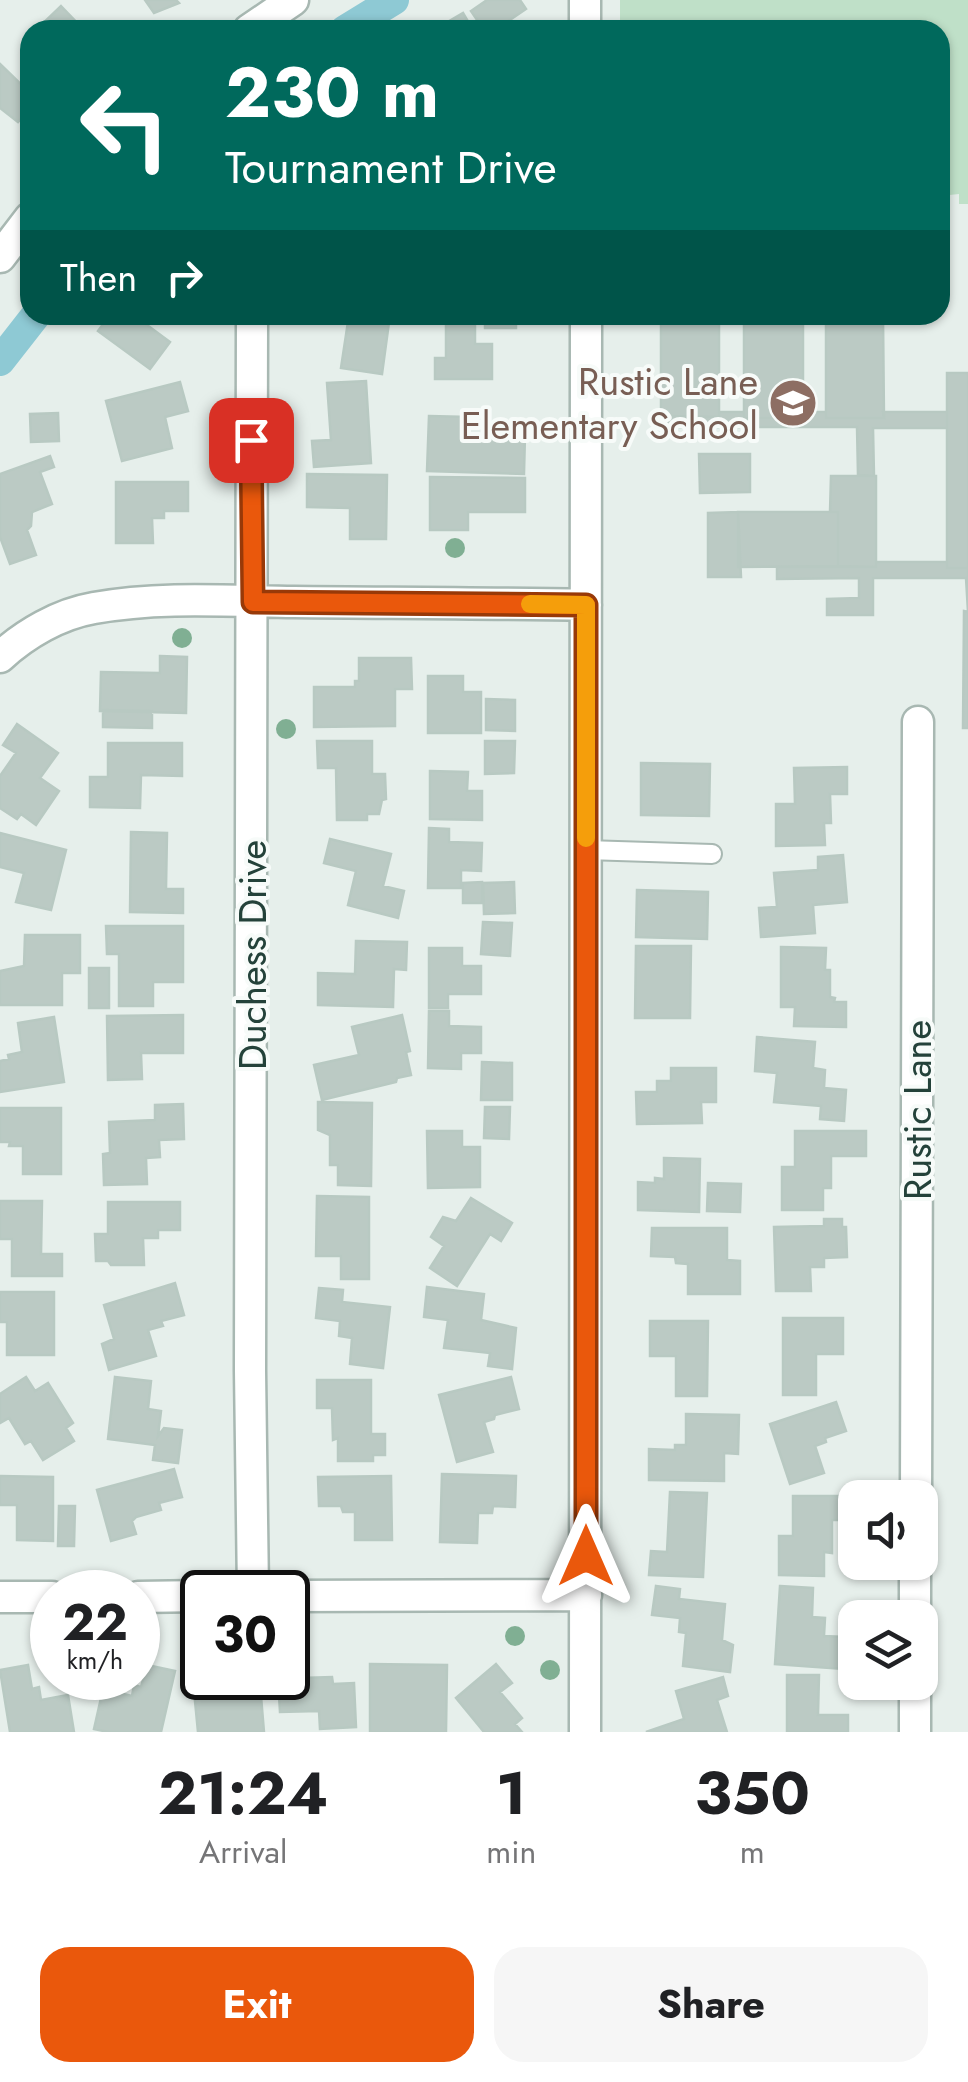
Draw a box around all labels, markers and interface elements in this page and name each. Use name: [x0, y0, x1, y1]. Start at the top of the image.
text: 230 m: [225, 42, 439, 143]
icon: left: [60, 60, 190, 190]
text: Tournament Drive: [225, 135, 557, 200]
text: Then: [60, 250, 137, 305]
icon: right: [157, 250, 212, 305]
place label: Rustic Lane Elementary School: [461, 354, 758, 453]
school or university icon: Rustic Lane Elementary School: [767, 377, 819, 429]
pin: [209, 398, 294, 483]
icon: arrive: [224, 413, 279, 468]
street label: Duchess Drive: [225, 840, 280, 1070]
street label: Rustic Lane: [890, 1020, 945, 1200]
map controls: [838, 1480, 938, 1700]
button: sound: [838, 1480, 938, 1580]
position arrow: [534, 1504, 638, 1608]
speed limit sign: 30: [180, 1570, 310, 1700]
text: 22: [62, 1586, 128, 1659]
button: layers: [838, 1600, 938, 1700]
text: km/h: [67, 1642, 123, 1678]
text: 21:24: [158, 1750, 328, 1837]
text: 1: [496, 1750, 527, 1837]
text: 350: [694, 1750, 810, 1837]
text: Arrival: [199, 1829, 287, 1875]
text: min: [486, 1829, 536, 1875]
text: m: [740, 1829, 765, 1875]
button: Exit: [40, 1947, 474, 2062]
button: Share: [494, 1947, 928, 2062]

